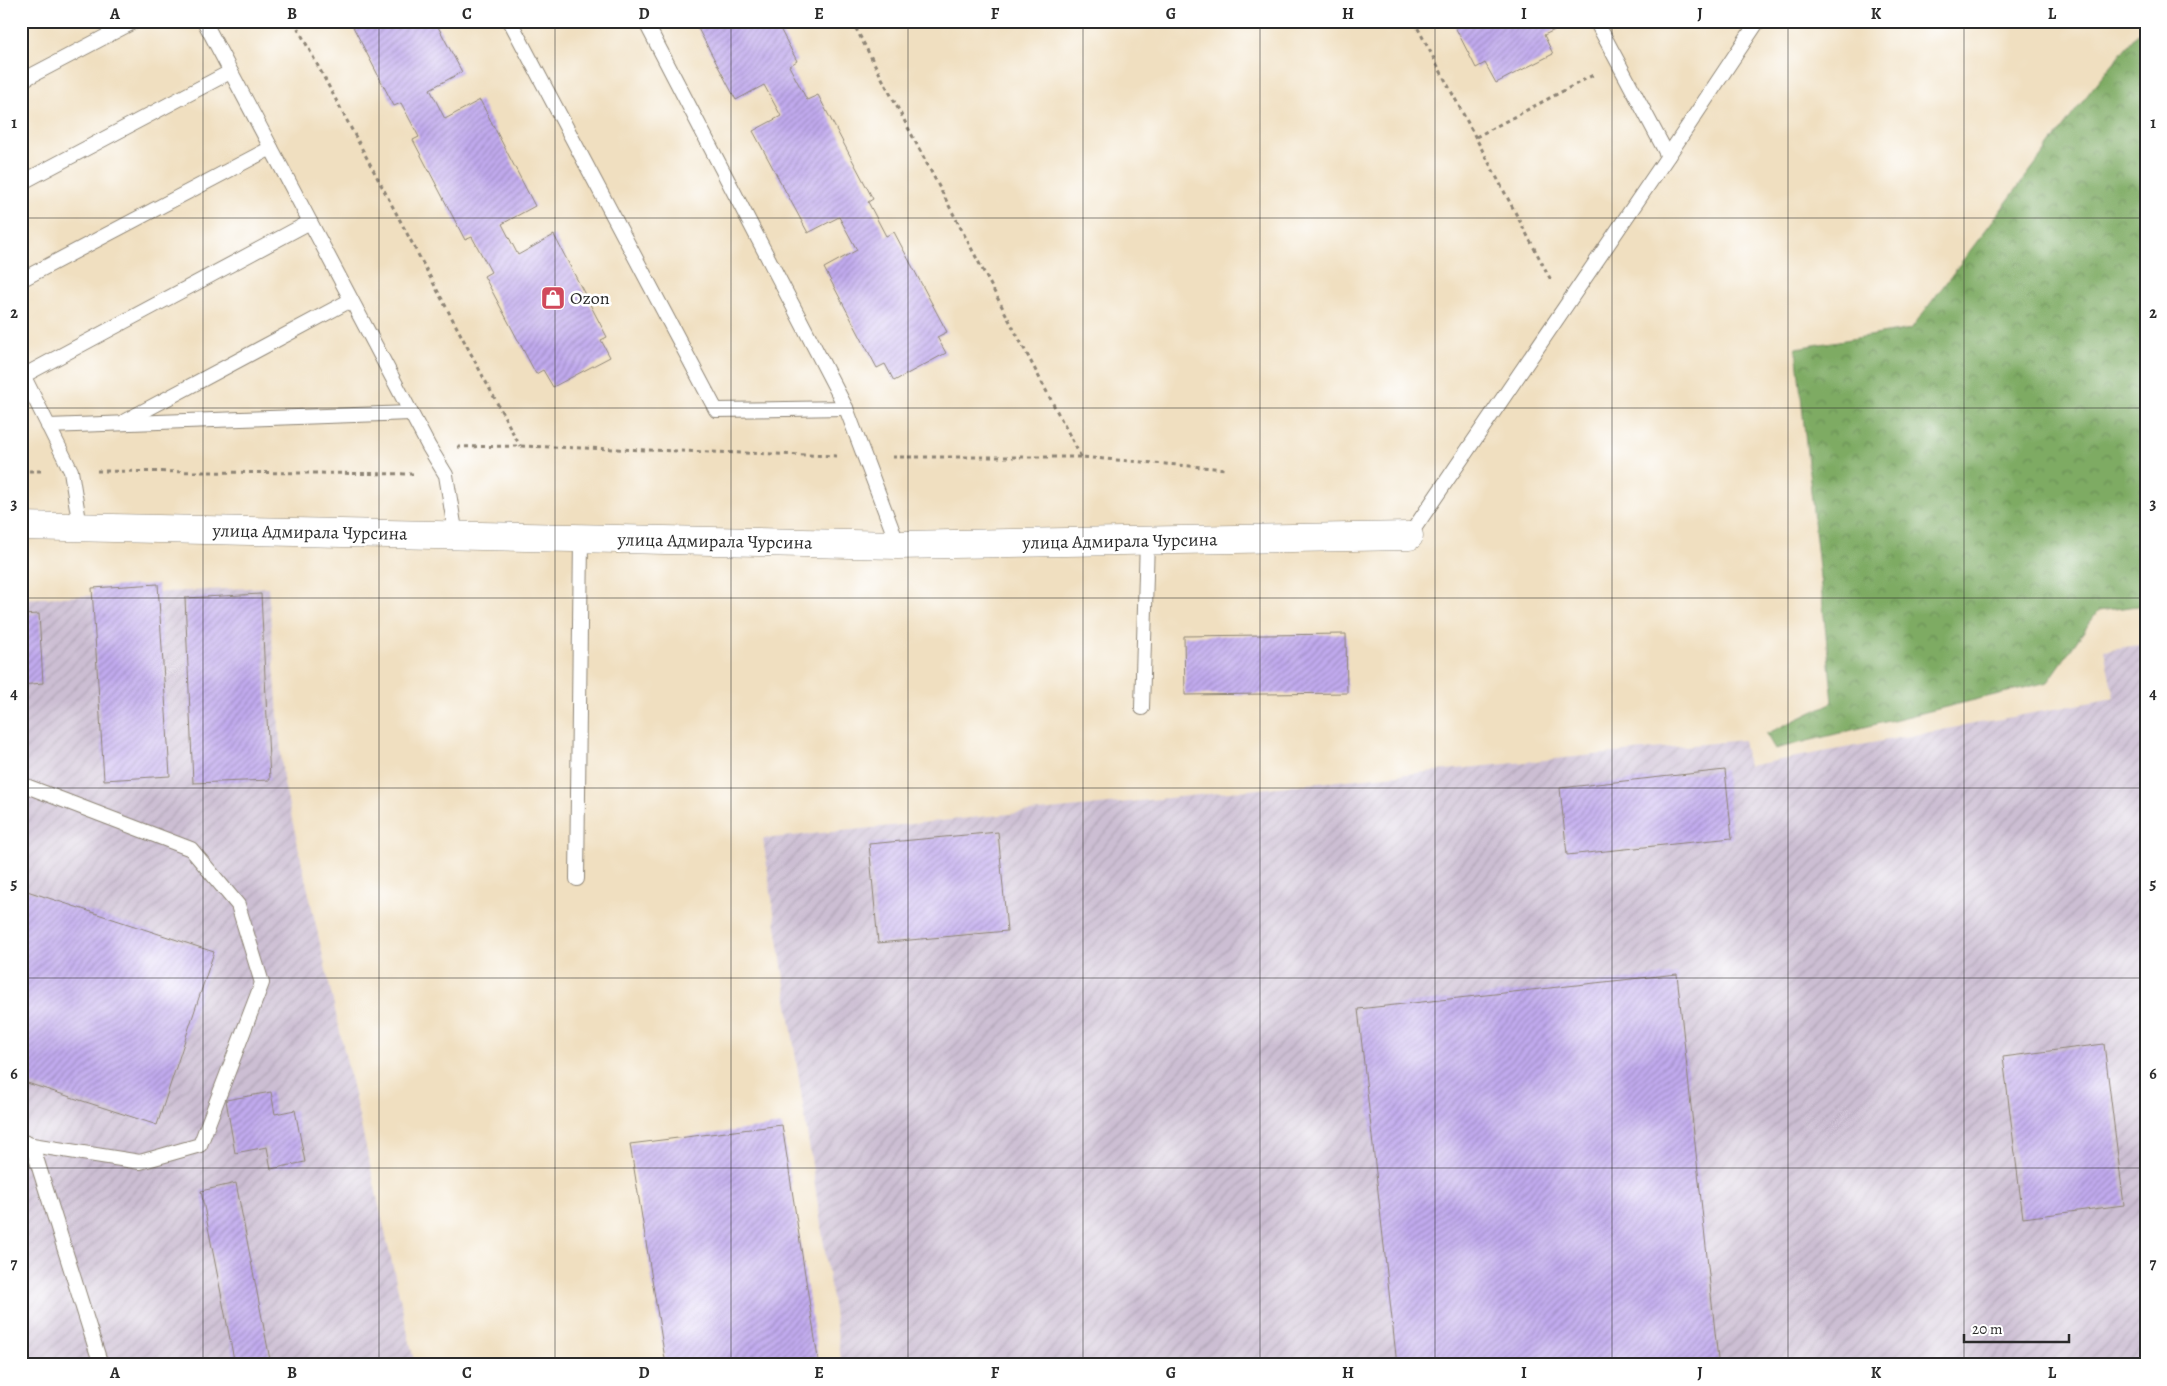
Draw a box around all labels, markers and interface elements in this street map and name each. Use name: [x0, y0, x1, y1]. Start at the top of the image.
text: A: [109, 3, 121, 25]
text: B: [287, 3, 297, 25]
text: C: [462, 3, 472, 25]
text: D: [638, 3, 650, 25]
text: E: [814, 3, 824, 25]
text: F: [991, 3, 1000, 25]
text: G: [1166, 3, 1176, 25]
text: H: [1342, 3, 1354, 25]
text: I: [1521, 3, 1527, 25]
text: J: [1697, 3, 1703, 25]
text: K: [1871, 3, 1882, 25]
text: L: [2048, 3, 2057, 25]
text: 1: [11, 112, 17, 134]
text: 1: [2150, 112, 2156, 134]
shop icon: Ozon: [540, 285, 566, 311]
place label: Ozon: [570, 286, 610, 310]
text: 2: [10, 302, 18, 324]
text: 2: [2149, 302, 2157, 324]
text: 3: [11, 493, 18, 515]
text: 3: [2150, 493, 2157, 515]
street label: улица Адмирала Чурсина: [211, 518, 408, 546]
street label: улица Адмирала Чурсина: [616, 527, 813, 555]
street label: улица Адмирала Чурсина: [1021, 527, 1218, 555]
text: 4: [10, 683, 18, 705]
text: 4: [2149, 683, 2157, 705]
text: 5: [11, 873, 18, 895]
text: 5: [2150, 873, 2157, 895]
text: 6: [10, 1063, 18, 1085]
text: 6: [2149, 1063, 2157, 1085]
text: 7: [11, 1253, 18, 1275]
text: 7: [2150, 1253, 2157, 1275]
scale bar: [1964, 1311, 2070, 1343]
text: 20 m: [1972, 1319, 2003, 1339]
text: A: [109, 1362, 121, 1384]
text: B: [287, 1362, 297, 1384]
text: C: [462, 1362, 472, 1384]
text: D: [638, 1362, 650, 1384]
text: E: [814, 1362, 824, 1384]
text: F: [991, 1362, 1000, 1384]
text: G: [1166, 1362, 1176, 1384]
text: H: [1342, 1362, 1354, 1384]
text: I: [1521, 1362, 1527, 1384]
text: J: [1697, 1362, 1703, 1384]
text: K: [1871, 1362, 1882, 1384]
text: L: [2048, 1362, 2057, 1384]

